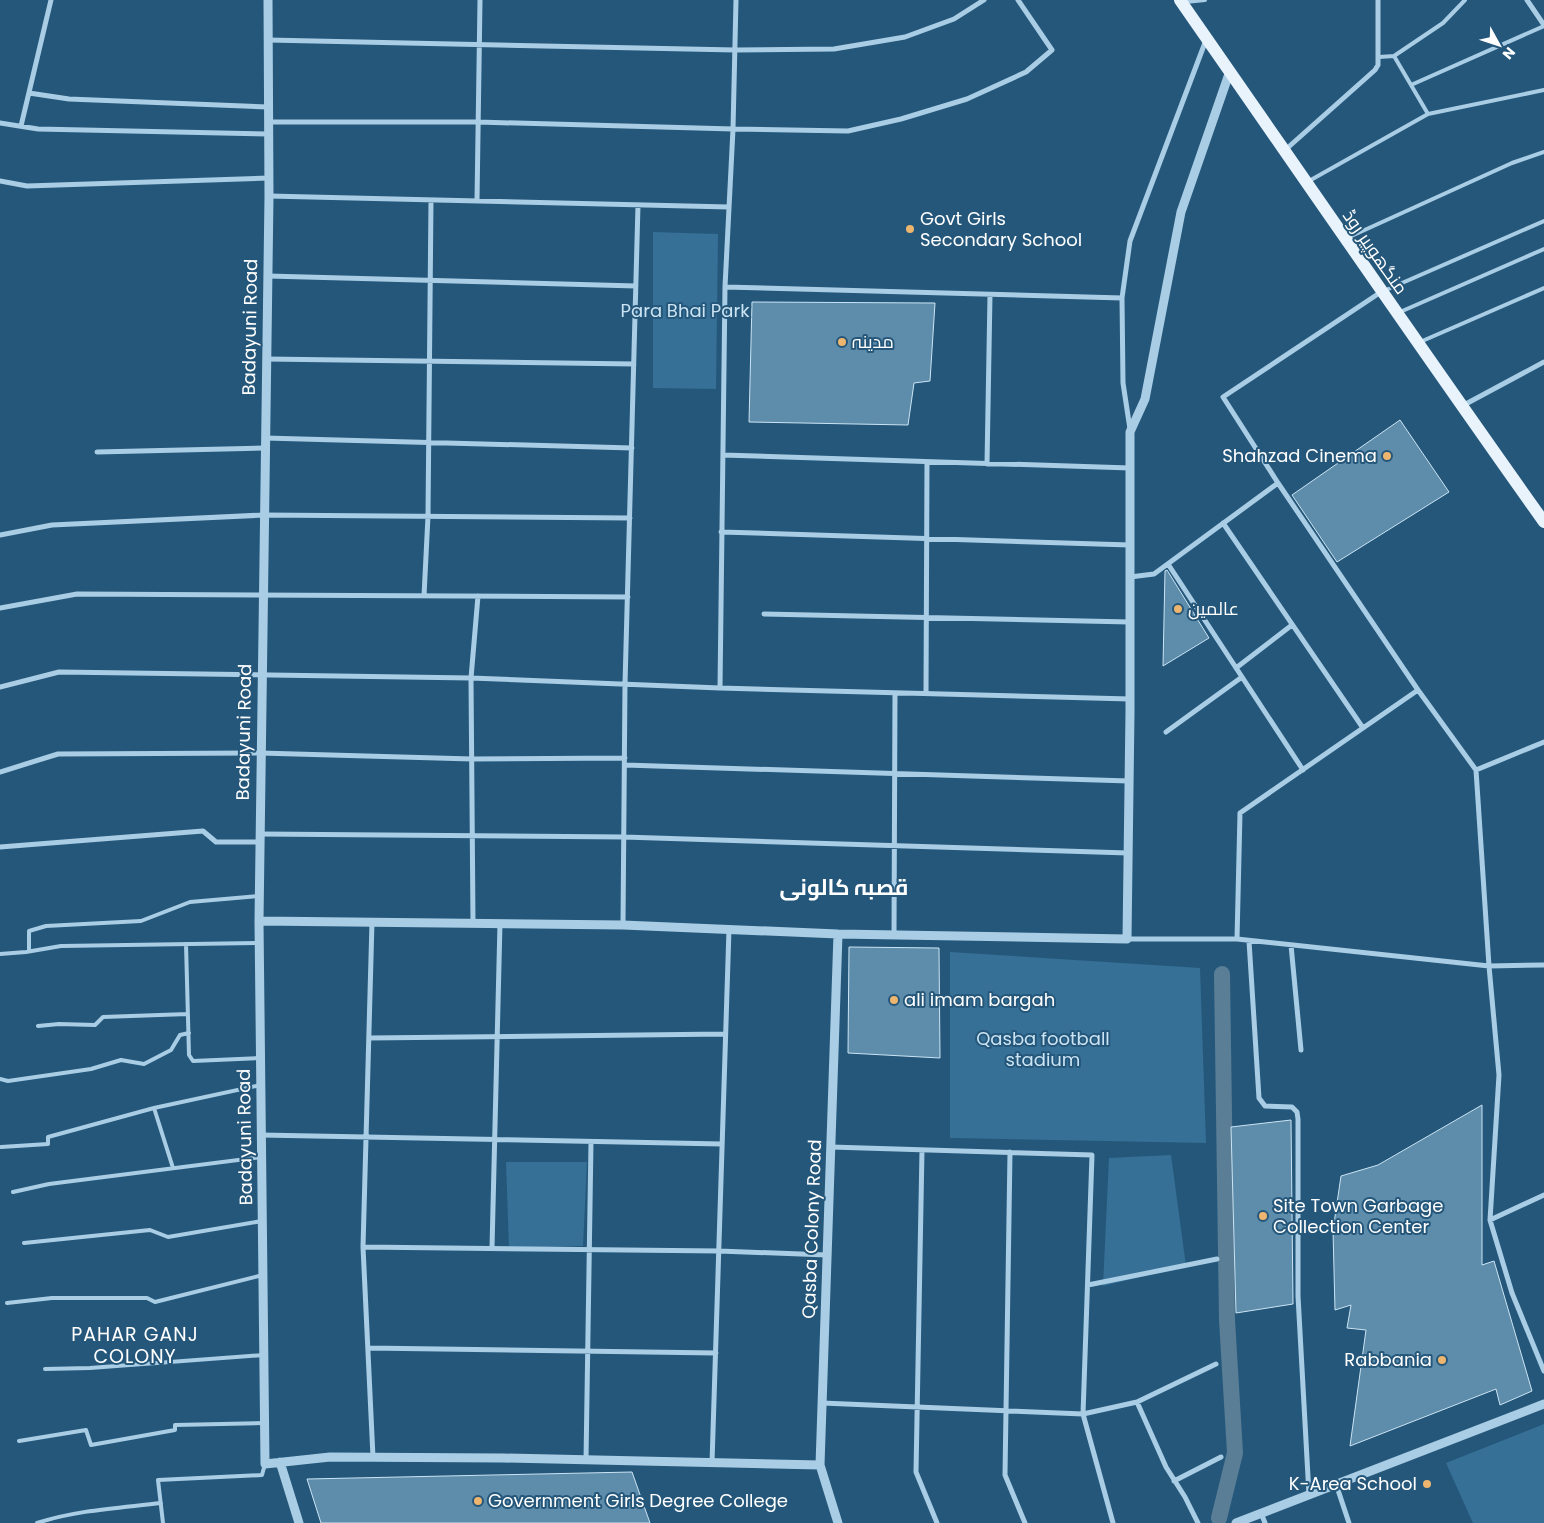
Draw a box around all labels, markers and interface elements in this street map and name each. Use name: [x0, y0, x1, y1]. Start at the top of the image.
north arrow: [1474, 20, 1524, 70]
text: N: [1498, 43, 1520, 64]
street label: منگھوپیر روڈ: [1337, 204, 1414, 299]
place label: Govt Girls Secondary School: [920, 206, 1082, 252]
marker: Govt Girls Secondary School: [904, 223, 916, 235]
street label: Badayuni Road: [236, 258, 263, 396]
park label: Para Bhai Park: [621, 298, 750, 323]
place label: مدینہ: [852, 329, 894, 354]
marker: مدینہ: [836, 336, 848, 348]
place label: Shahzad Cinema: [1222, 443, 1377, 468]
marker: Shahzad Cinema: [1381, 450, 1393, 462]
place label: عالمین: [1188, 596, 1239, 621]
marker: عالمین: [1172, 603, 1184, 615]
street label: Badayuni Road: [230, 663, 257, 801]
district label: قصبہ کالونی: [780, 872, 908, 903]
place label: ali imam bargah: [904, 987, 1055, 1012]
marker: ali imam bargah: [888, 994, 900, 1006]
park label: Qasba football stadium: [976, 1026, 1110, 1072]
street label: Badayuni Road: [231, 1068, 258, 1206]
street label: Qasba Colony Road: [796, 1139, 827, 1319]
place label: Site Town Garbage Collection Center: [1273, 1193, 1443, 1239]
marker: Site Town Garbage Collection Center: [1257, 1210, 1269, 1222]
district label: PAHAR GANJ COLONY: [71, 1321, 199, 1370]
place label: Rabbania: [1344, 1347, 1432, 1372]
marker: Rabbania: [1436, 1354, 1448, 1366]
place label: K-Area School: [1289, 1471, 1417, 1496]
marker: K-Area School: [1421, 1478, 1433, 1490]
place label: Government Girls Degree College: [488, 1488, 788, 1513]
marker: Government Girls Degree College: [472, 1495, 484, 1507]

